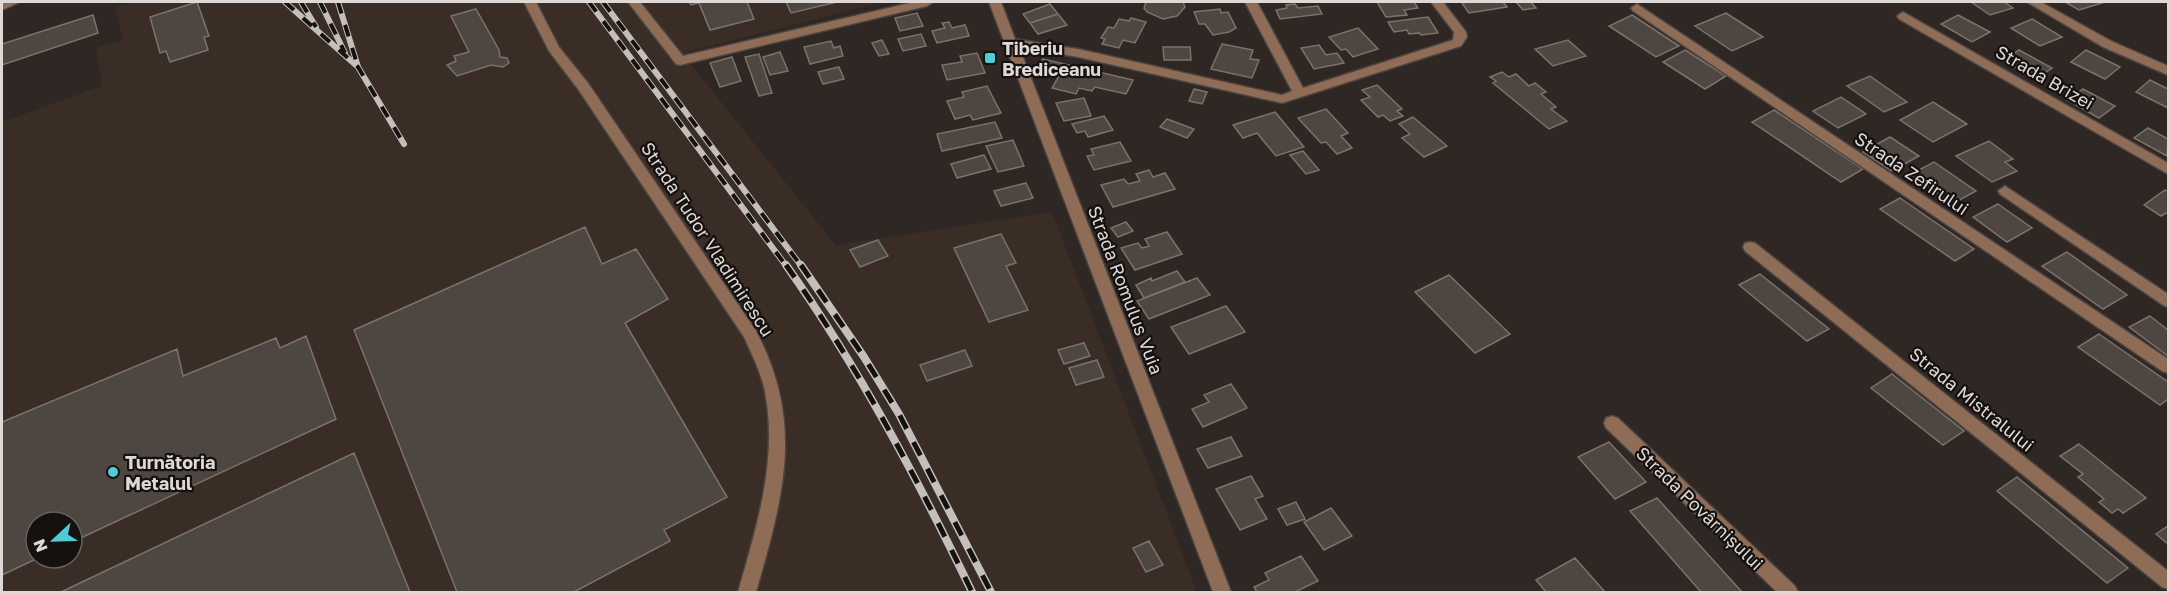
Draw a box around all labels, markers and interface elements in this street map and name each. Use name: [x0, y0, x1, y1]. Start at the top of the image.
place label: Tiberiu Brediceanu: [1002, 37, 1101, 80]
street label: Strada Brizei: [1992, 40, 2098, 114]
marker: Tiberiu Brediceanu: [983, 51, 997, 65]
street label: Strada Zefirului: [1851, 127, 1973, 219]
street label: Strada Tudor Vladimirescu: [637, 138, 779, 340]
street label: Strada Romulus Vuia: [1084, 203, 1168, 377]
street label: Strada Mistralului: [1906, 342, 2038, 456]
street label: Strada Povârnișului: [1632, 442, 1768, 574]
place label: Turnătoria Metalul: [125, 451, 215, 494]
marker: Turnătoria Metalul: [106, 465, 120, 479]
north arrow: [24, 510, 84, 570]
text: N: [29, 536, 52, 555]

